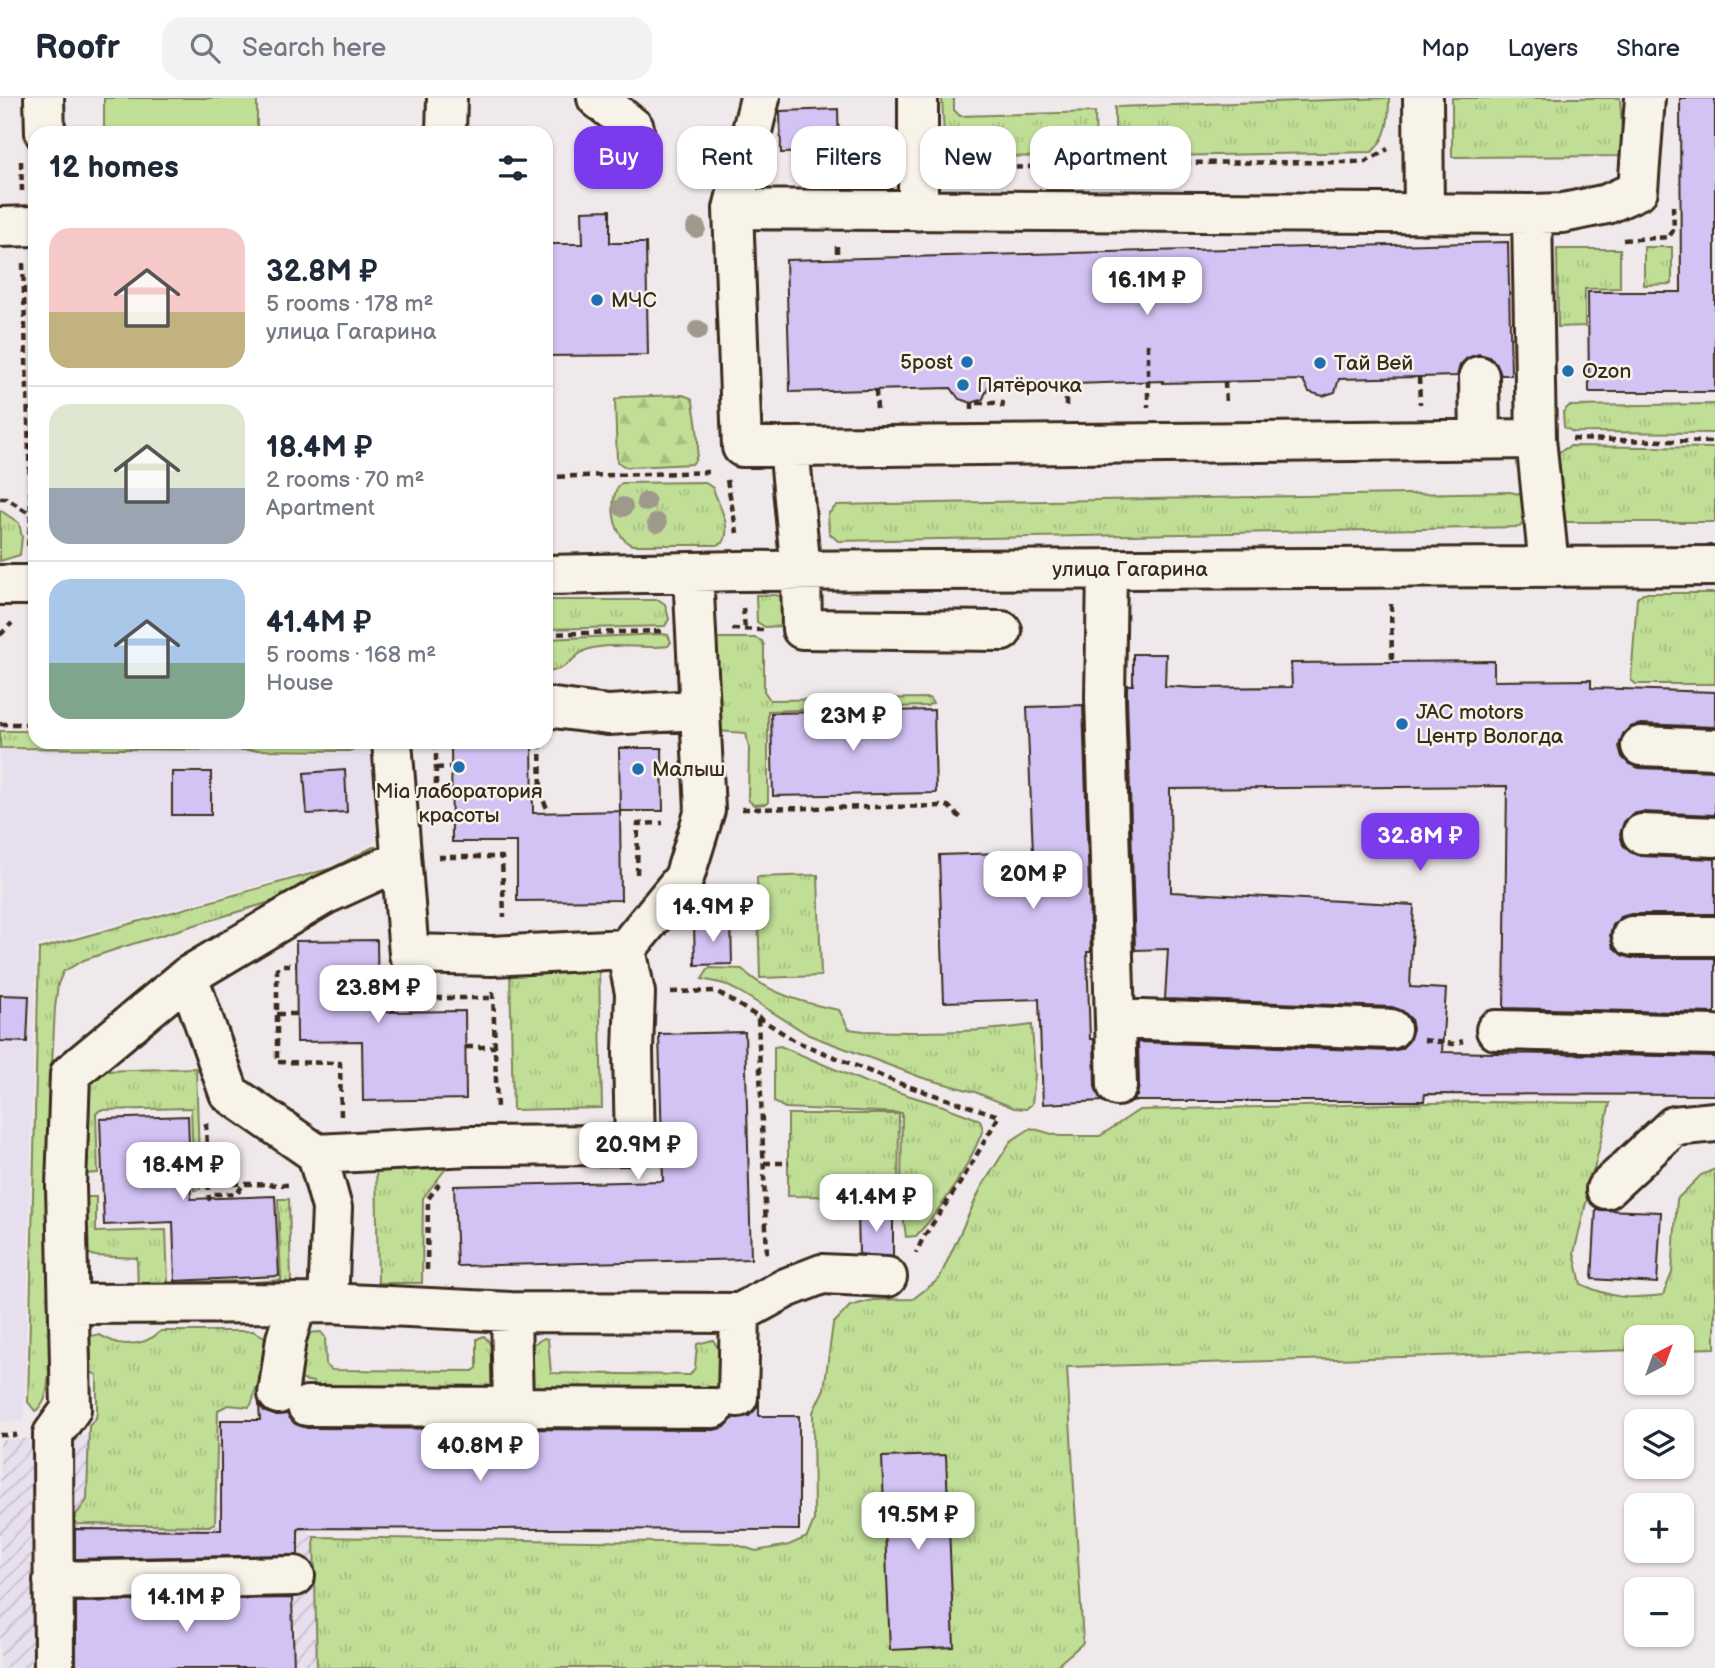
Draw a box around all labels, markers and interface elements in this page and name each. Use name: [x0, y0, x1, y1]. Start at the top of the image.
search box: [162, 17, 652, 80]
text: Roofr: [35, 28, 120, 68]
icon: search: [186, 29, 224, 67]
text: Search here: [242, 33, 386, 64]
text: Map: [1421, 34, 1469, 63]
text: Layers: [1507, 34, 1578, 63]
text: Share: [1616, 34, 1680, 63]
chip: Buy: [574, 126, 663, 189]
chip: Rent: [677, 126, 777, 189]
chip: Filters: [791, 126, 906, 189]
chip: New: [920, 126, 1016, 189]
chip: Apartment: [1030, 126, 1191, 189]
icon: filters: [494, 149, 532, 187]
text: 12 homes: [49, 150, 179, 186]
text: 32.8M ₽: [266, 254, 378, 290]
icon: home: [105, 256, 189, 340]
pin: 16.1M ₽: [1082, 258, 1212, 317]
text: 16.1M ₽: [1108, 266, 1186, 294]
place label: МЧС: [611, 288, 657, 313]
text: 5 rooms · 178 m²: [266, 290, 434, 318]
marker: МЧС: [589, 292, 605, 308]
text: улица Гагарина: [266, 318, 437, 346]
place label: 5post: [900, 350, 954, 375]
place label: Тай Вей: [1334, 351, 1413, 376]
marker: 5post: [959, 354, 975, 370]
marker: Тай Вей: [1312, 355, 1328, 371]
place label: Ozon: [1582, 359, 1631, 384]
marker: Ozon: [1560, 363, 1576, 379]
place label: Пятёрочка: [977, 373, 1083, 398]
marker: Пятёрочка: [955, 377, 971, 393]
text: 18.4M ₽: [266, 430, 372, 466]
icon: home: [105, 432, 189, 516]
text: 2 rooms · 70 m²: [266, 466, 425, 494]
text: Apartment: [266, 494, 375, 522]
street label: улица Гагарина: [1052, 557, 1208, 582]
text: 41.4M ₽: [266, 605, 371, 641]
icon: home: [105, 607, 189, 691]
text: 5 rooms · 168 m²: [266, 641, 436, 669]
text: House: [266, 669, 333, 697]
pin: 23M ₽: [804, 694, 902, 753]
place label: JAC motors Центр Вологда: [1416, 700, 1564, 749]
text: 23M ₽: [820, 702, 886, 730]
marker: JAC motors Центр Вологда: [1394, 716, 1410, 732]
place label: Малыш: [652, 757, 725, 782]
marker: Mia лаборатория красоты: [451, 759, 467, 775]
marker: Малыш: [630, 761, 646, 777]
place label: Mia лаборатория красоты: [375, 779, 543, 828]
pin: 32.8M ₽: [1355, 814, 1485, 873]
text: 32.8M ₽: [1377, 822, 1463, 850]
pin: 20M ₽: [984, 852, 1082, 911]
text: 20M ₽: [999, 860, 1067, 888]
pin: 14.9M ₽: [648, 884, 778, 944]
text: 14.9M ₽: [672, 893, 754, 921]
pin: 23.8M ₽: [313, 965, 443, 1025]
text: 23.8M ₽: [336, 974, 420, 1002]
pin: 20.9M ₽: [573, 1122, 703, 1182]
text: 20.9M ₽: [595, 1131, 681, 1159]
pin: 18.4M ₽: [118, 1142, 248, 1202]
text: 18.4M ₽: [142, 1151, 224, 1179]
pin: 41.4M ₽: [811, 1174, 941, 1234]
text: 41.4M ₽: [836, 1183, 916, 1211]
north arrow: [1624, 1325, 1694, 1395]
map controls: [1624, 1325, 1694, 1647]
button: layers: [1624, 1409, 1694, 1479]
pin: 40.8M ₽: [415, 1424, 545, 1483]
text: 40.8M ₽: [437, 1432, 523, 1460]
pin: 19.5M ₽: [853, 1492, 983, 1552]
button: +: [1624, 1493, 1694, 1563]
text: 19.5M ₽: [878, 1501, 958, 1529]
pin: 14.1M ₽: [121, 1574, 251, 1634]
button: −: [1624, 1577, 1694, 1647]
text: 14.1M ₽: [147, 1583, 225, 1611]

